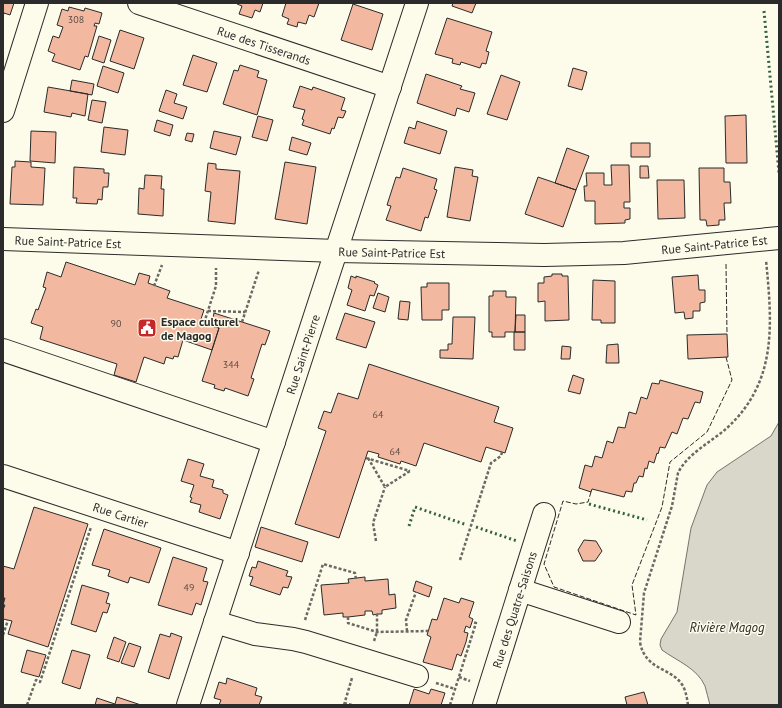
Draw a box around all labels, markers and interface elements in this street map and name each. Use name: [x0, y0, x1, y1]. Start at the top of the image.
house number: 308: [68, 13, 84, 26]
street label: Rue des Tisserands: [216, 22, 313, 67]
street label: Rue Saint-Patrice Est: [14, 232, 122, 251]
street label: Rue Saint-Patrice Est: [660, 232, 768, 257]
street label: Rue Saint-Patrice Est: [338, 244, 445, 261]
street label: Rue Saint-Pierre: [282, 312, 322, 396]
place label: Espace culturel de Magog: [161, 314, 239, 343]
house number: 90: [111, 317, 122, 330]
public building icon: Espace culturel de Magog: [136, 317, 158, 339]
house number: 344: [223, 358, 240, 371]
house number: 64: [373, 408, 384, 421]
house number: 64: [390, 445, 401, 458]
street label: Rue Cartier: [91, 499, 150, 531]
street label: Rue des Quatre-Saisons: [489, 549, 539, 670]
house number: 49: [184, 581, 194, 594]
water label: Rivière Magog: [689, 619, 765, 636]

